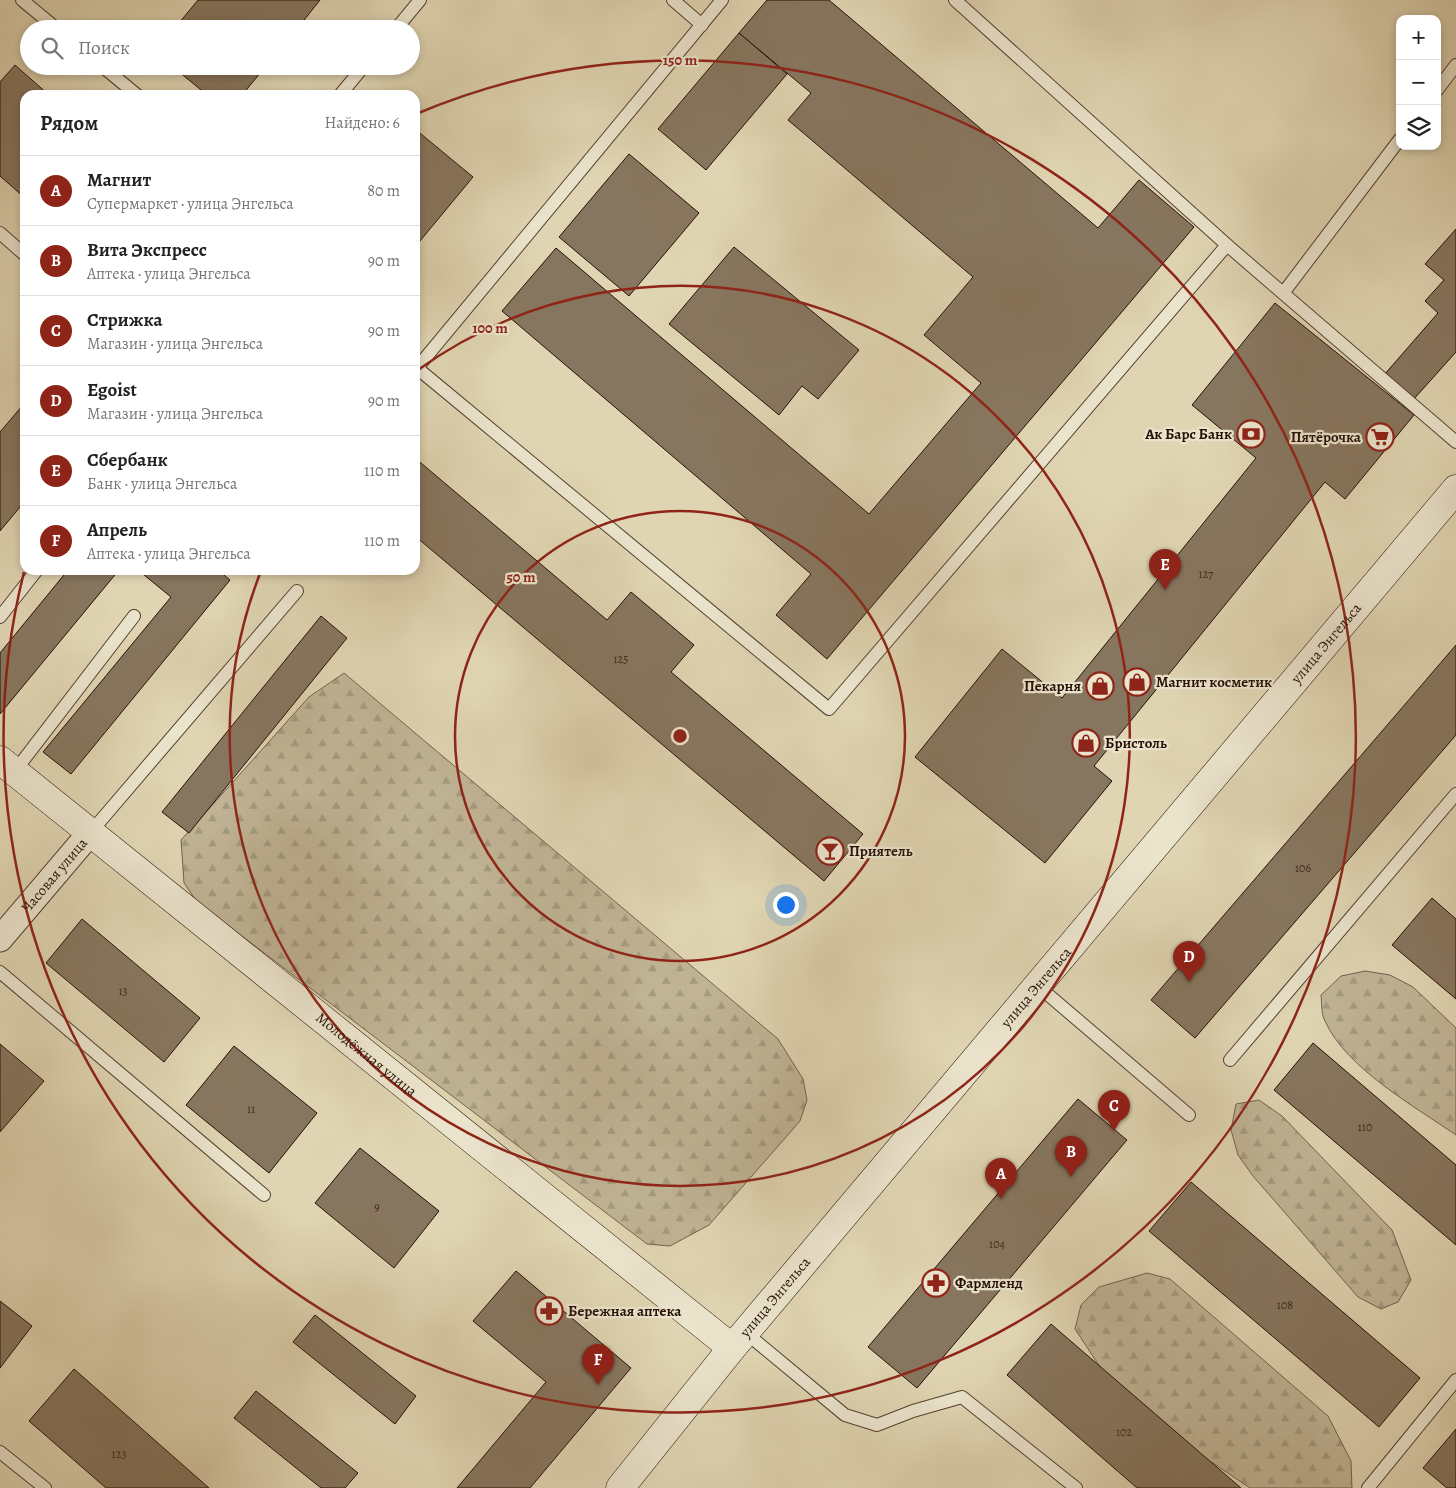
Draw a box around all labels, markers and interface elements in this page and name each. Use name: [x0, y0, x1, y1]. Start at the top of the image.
map controls: [1396, 15, 1441, 150]
button: +: [1396, 15, 1441, 60]
search box: [20, 20, 420, 75]
icon: search: [38, 34, 66, 62]
text: Поиск: [78, 35, 130, 61]
text: 150 m: [663, 50, 698, 70]
button: −: [1396, 60, 1441, 105]
button: layers: [1396, 105, 1441, 150]
text: Рядом: [40, 109, 98, 137]
text: Найдено: 6: [325, 112, 400, 134]
text: Магнит: [87, 167, 151, 193]
text: A: [51, 180, 61, 202]
text: 80 m: [367, 180, 400, 202]
text: Супермаркет · улица Энгельса: [87, 193, 294, 215]
text: Вита Экспресс: [87, 237, 207, 263]
text: B: [51, 250, 61, 272]
text: 90 m: [368, 250, 400, 272]
text: Аптека · улица Энгельса: [87, 263, 251, 285]
text: Стрижка: [87, 307, 163, 333]
text: 100 m: [472, 318, 508, 338]
text: C: [51, 320, 61, 342]
text: 90 m: [368, 320, 400, 342]
text: Магазин · улица Энгельса: [87, 333, 263, 355]
text: Egoist: [87, 377, 137, 403]
text: D: [50, 390, 62, 412]
text: 90 m: [368, 390, 400, 412]
text: Магазин · улица Энгельса: [87, 403, 263, 425]
bank icon: Ак Барс Банк: [1236, 419, 1266, 449]
supermarket icon: Пятёрочка: [1365, 422, 1395, 452]
place label: Ак Барс Банк: [1144, 424, 1232, 444]
place label: Пятёрочка: [1291, 427, 1362, 447]
text: Сбербанк: [87, 447, 168, 473]
text: E: [51, 460, 61, 482]
text: 110 m: [364, 460, 400, 482]
text: Банк · улица Энгельса: [87, 473, 237, 495]
text: Апрель: [87, 517, 147, 543]
text: F: [52, 530, 60, 552]
text: 110 m: [364, 530, 400, 552]
text: Аптека · улица Энгельса: [87, 543, 251, 565]
pin: E: [1149, 549, 1181, 590]
house number: 127: [1199, 566, 1214, 582]
text: 50 m: [506, 567, 536, 587]
street label: улица Энгельса: [1286, 599, 1366, 689]
house number: 125: [614, 651, 628, 667]
shop icon: Магнит косметик: [1122, 667, 1152, 697]
shop icon: Пекарня: [1085, 671, 1115, 701]
place label: Магнит косметик: [1156, 672, 1272, 692]
place label: Пекарня: [1024, 676, 1081, 696]
centre of rings: [671, 727, 689, 745]
shop icon: Бристоль: [1071, 728, 1101, 758]
place label: Бристоль: [1105, 733, 1167, 753]
street label: Часовая улица: [17, 833, 92, 917]
bar icon: Приятель: [815, 836, 845, 866]
place label: Приятель: [849, 841, 913, 861]
house number: 106: [1295, 860, 1311, 876]
your location: [773, 892, 799, 918]
pin: D: [1173, 941, 1205, 982]
street label: улица Энгельса: [996, 943, 1076, 1033]
house number: 13: [118, 983, 128, 999]
street label: Молодёжная улица: [312, 1008, 421, 1101]
pin: C: [1098, 1090, 1130, 1131]
house number: 11: [247, 1101, 255, 1117]
house number: 110: [1358, 1119, 1372, 1135]
pin: B: [1055, 1136, 1087, 1177]
pin: A: [985, 1158, 1017, 1199]
house number: 9: [374, 1199, 380, 1215]
house number: 104: [989, 1236, 1006, 1252]
street label: улица Энгельса: [735, 1252, 815, 1342]
pharmacy icon: Фармленд: [921, 1268, 951, 1298]
place label: Фармленд: [955, 1273, 1023, 1293]
pharmacy icon: Бережная аптека: [534, 1296, 564, 1326]
house number: 108: [1277, 1297, 1293, 1313]
place label: Бережная аптека: [568, 1301, 682, 1321]
pin: F: [582, 1344, 614, 1385]
house number: 102: [1116, 1424, 1132, 1440]
house number: 123: [112, 1446, 126, 1462]

